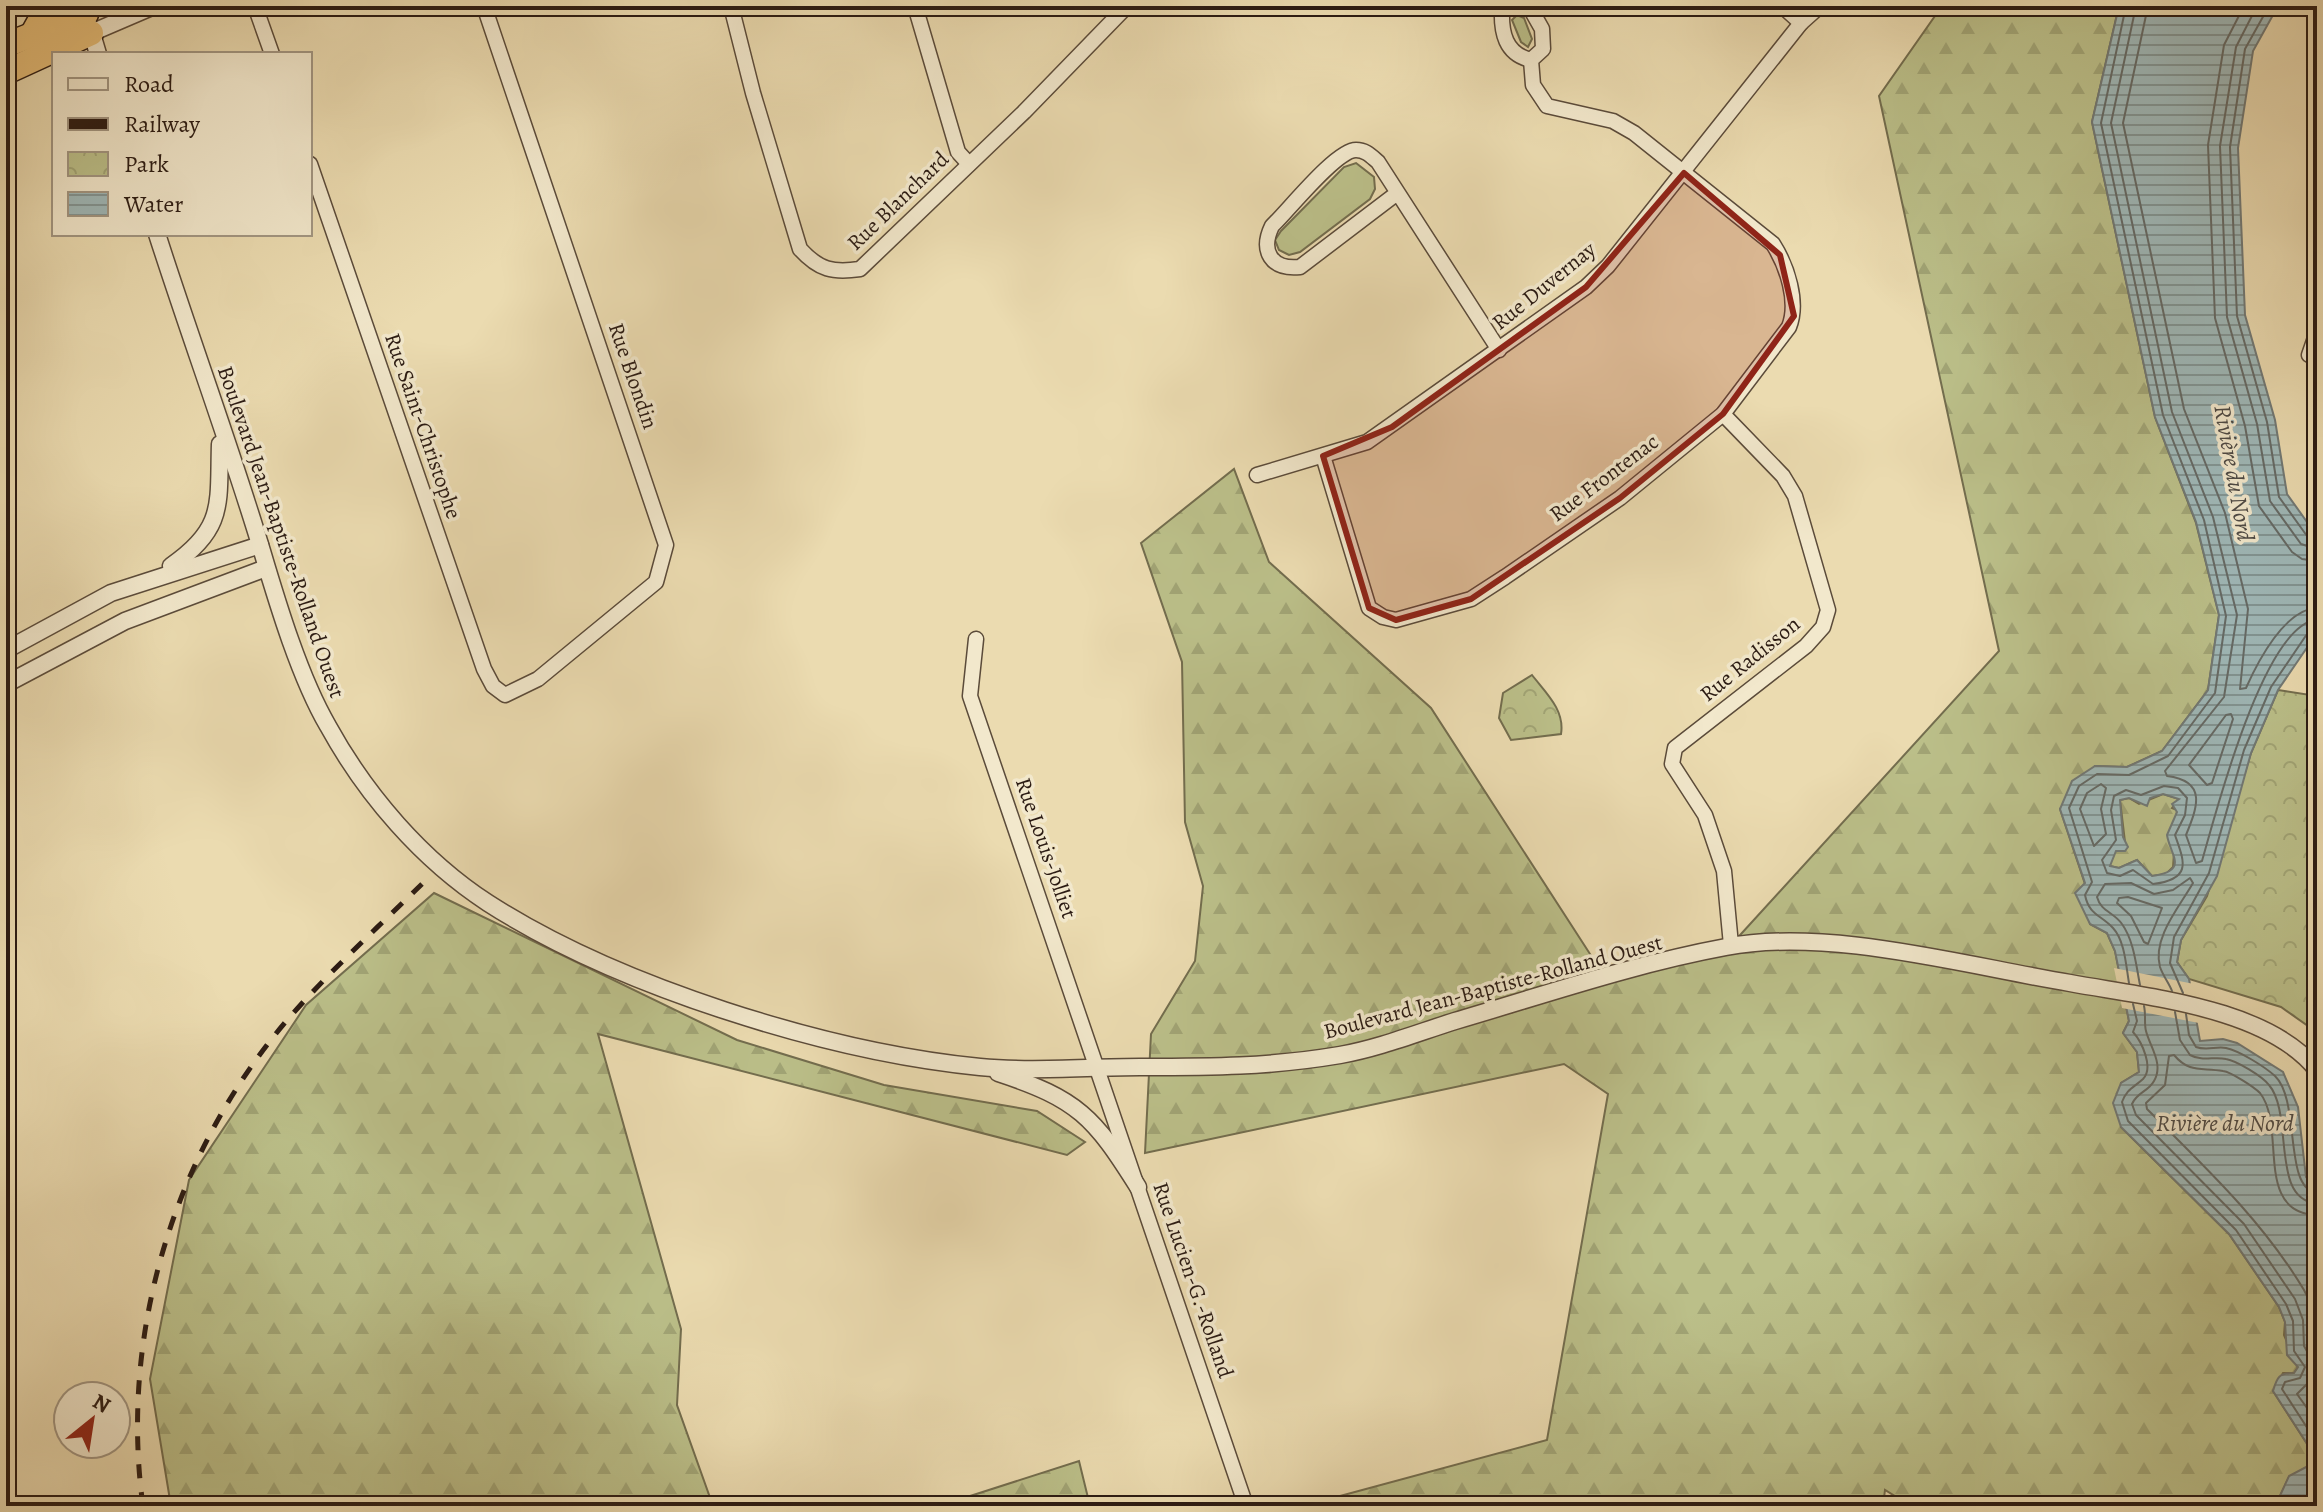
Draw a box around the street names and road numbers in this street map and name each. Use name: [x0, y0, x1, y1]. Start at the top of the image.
street label: Rue Blanchard: [840, 145, 956, 257]
street label: Rue Duvernay: [1486, 235, 1602, 337]
street label: Rue Blondin: [601, 319, 665, 433]
street label: Rue Saint-Christophe: [377, 329, 469, 523]
street label: Boulevard Jean-Baptiste-Rolland Ouest: [210, 362, 352, 702]
street label: Rue Frontenac: [1543, 427, 1665, 529]
street label: Rue Radisson: [1694, 609, 1806, 709]
street label: Rue Louis-Jolliet: [1008, 774, 1084, 922]
street label: Boulevard Jean-Baptiste-Rolland Ouest: [1320, 927, 1666, 1047]
street label: Rue Lucien-G.-Rolland: [1145, 1178, 1241, 1382]

